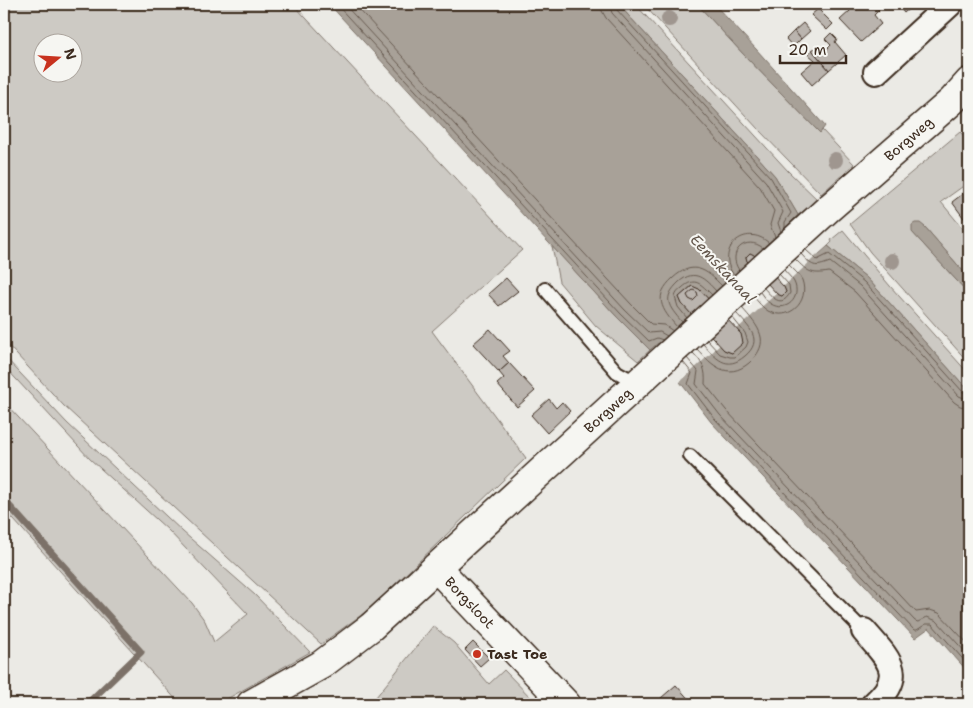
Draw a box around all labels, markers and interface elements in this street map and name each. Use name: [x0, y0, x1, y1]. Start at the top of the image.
north arrow: [32, 32, 82, 82]
scale bar: [780, 32, 847, 64]
text: 20 m: [788, 40, 827, 60]
text: N: [60, 46, 81, 62]
street label: Borgweg: [880, 113, 937, 165]
water label: Eemskanaal: [686, 230, 761, 308]
street label: Borgweg: [580, 384, 636, 437]
street label: Borgsloot: [441, 573, 499, 632]
place label: Tast Toe: [487, 645, 547, 663]
marker: Tast Toe: [471, 648, 483, 660]

